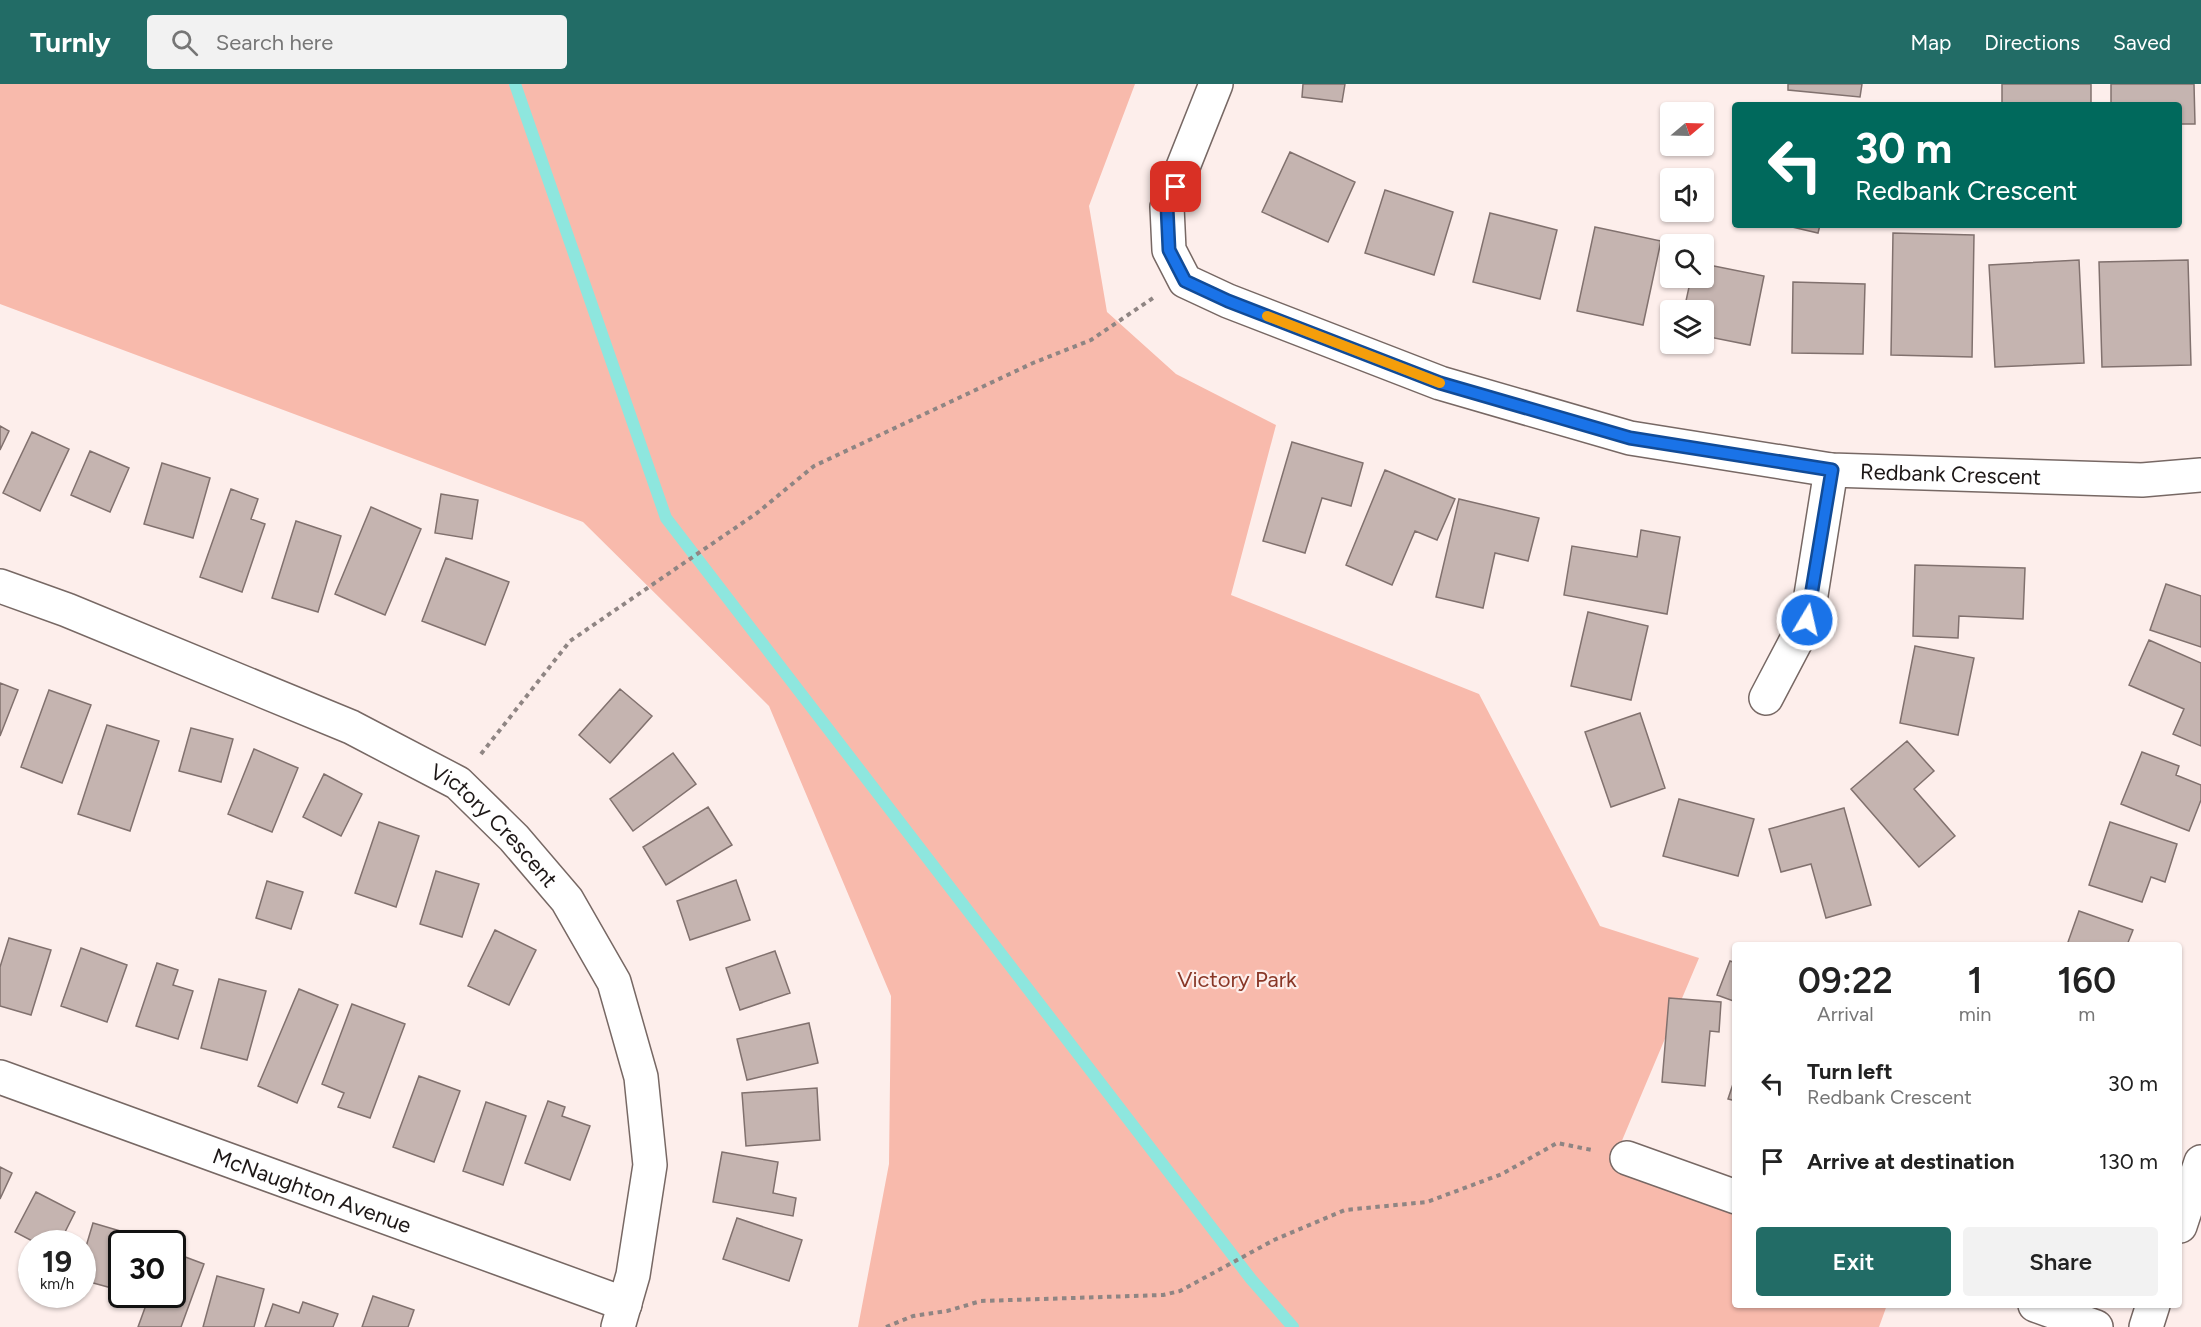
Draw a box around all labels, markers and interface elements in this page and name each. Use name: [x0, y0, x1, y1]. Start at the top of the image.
search box: [147, 15, 567, 69]
text: Turnly: [30, 25, 111, 59]
icon: search: [168, 26, 201, 59]
text: Search here: [216, 29, 333, 56]
text: Map: [1910, 30, 1951, 55]
text: Directions: [1984, 30, 2080, 55]
text: Saved: [2113, 30, 2171, 55]
north arrow: [1660, 102, 1714, 156]
map controls: [1660, 102, 1714, 354]
text: 30 m: [1855, 123, 1952, 174]
icon: left: [1756, 126, 1834, 204]
pin: [1150, 161, 1201, 212]
button: sound: [1660, 168, 1714, 222]
icon: arrive: [1159, 170, 1192, 203]
text: Redbank Crescent: [1855, 174, 2077, 207]
button: search: [1660, 234, 1714, 288]
button: layers: [1660, 300, 1714, 354]
street label: Redbank Crescent: [1859, 457, 2042, 490]
position arrow: [1775, 588, 1839, 652]
street label: Victory Crescent: [426, 758, 563, 893]
text: 09:22: [1798, 959, 1893, 1002]
text: 1: [1968, 959, 1983, 1002]
text: 160: [2057, 959, 2116, 1002]
park label: Victory Park: [1177, 966, 1297, 993]
text: Arrival: [1817, 1002, 1874, 1026]
text: min: [1959, 1002, 1991, 1026]
text: m: [2078, 1002, 2095, 1026]
text: Turn left: [1807, 1058, 1893, 1085]
icon: left: [1756, 1067, 1789, 1100]
text: 30 m: [2108, 1070, 2158, 1097]
text: Redbank Crescent: [1807, 1085, 1972, 1109]
street label: McNaughton Avenue: [209, 1142, 415, 1239]
icon: arrive: [1756, 1145, 1789, 1178]
text: Arrive at destination: [1807, 1148, 2015, 1175]
text: 130 m: [2099, 1148, 2158, 1175]
button: Exit: [1756, 1227, 1951, 1296]
button: Share: [1963, 1227, 2158, 1296]
speed limit sign: 30: [108, 1230, 186, 1308]
text: 19: [42, 1243, 72, 1280]
text: km/h: [40, 1275, 74, 1293]

